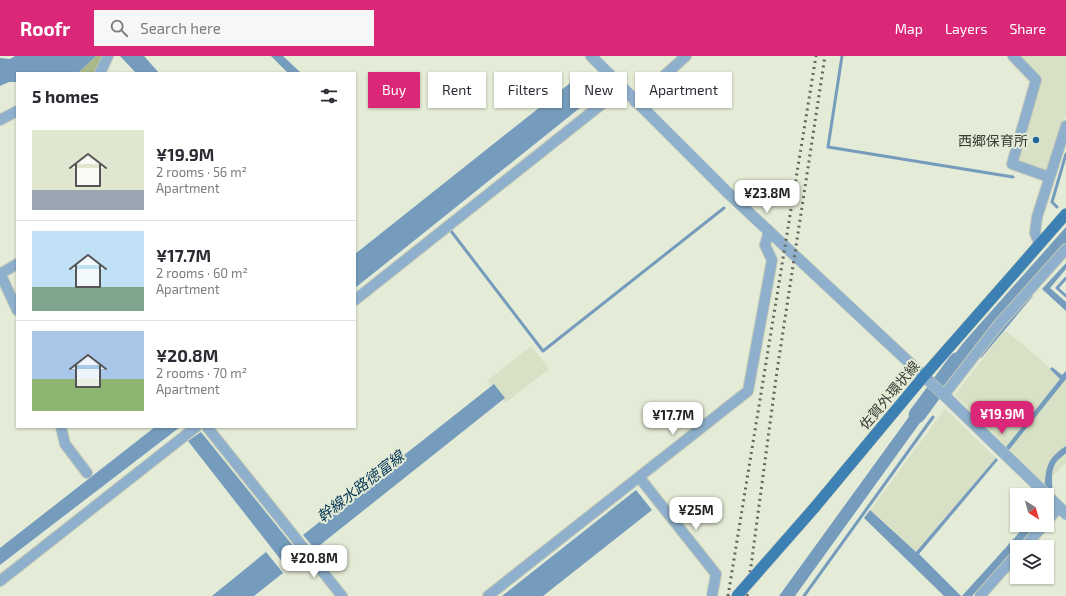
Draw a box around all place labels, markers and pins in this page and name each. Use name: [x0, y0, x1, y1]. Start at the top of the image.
place label: 西郷保育所: [958, 132, 1028, 149]
marker: 西郷保育所: [1031, 135, 1041, 145]
pin: ¥23.8M: [734, 180, 800, 214]
pin: ¥19.9M: [969, 401, 1035, 435]
pin: ¥17.7M: [640, 402, 706, 436]
pin: ¥25M: [672, 497, 720, 531]
pin: ¥20.8M: [281, 545, 347, 579]

